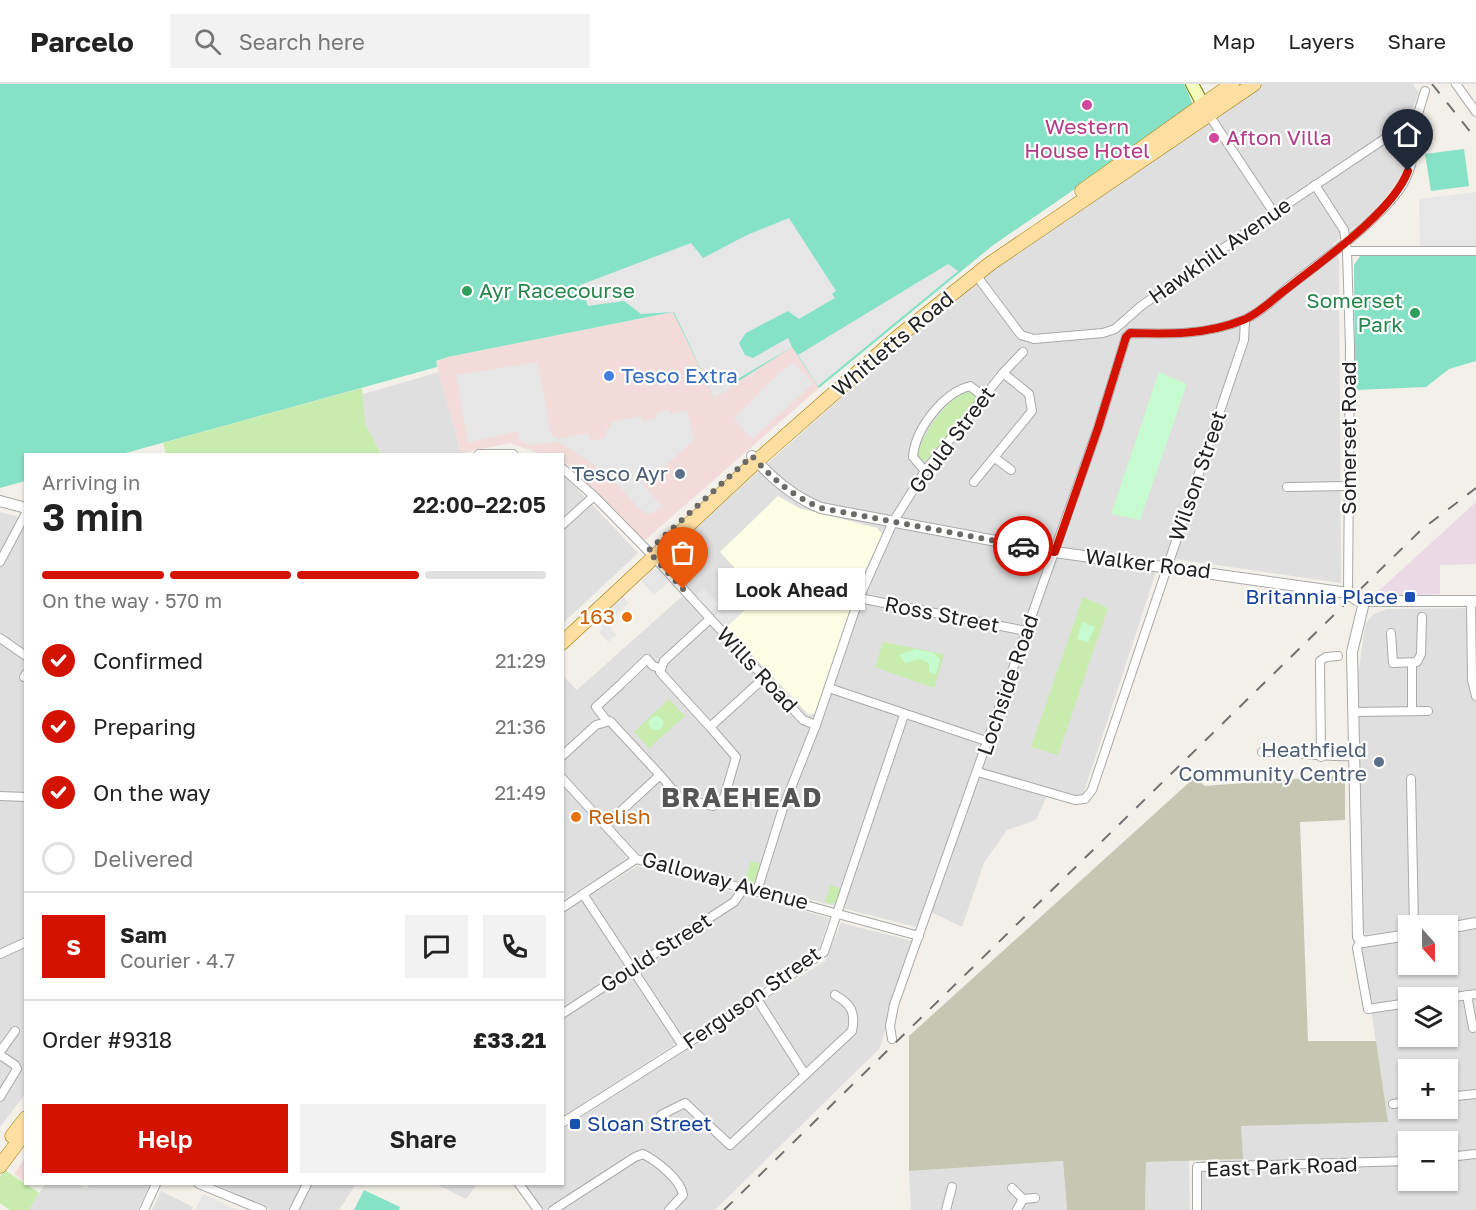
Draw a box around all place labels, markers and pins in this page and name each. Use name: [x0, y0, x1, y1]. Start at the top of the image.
marker: Western House Hotel: [1080, 98, 1094, 112]
pin: [1382, 109, 1433, 171]
place label: Western House Hotel: [1024, 113, 1150, 163]
place label: Afton Villa: [1226, 124, 1332, 150]
marker: Afton Villa: [1207, 131, 1221, 145]
place label: Ayr Racecourse: [479, 277, 635, 303]
marker: Ayr Racecourse: [460, 284, 474, 298]
place label: Somerset Park: [1306, 287, 1403, 337]
marker: Somerset Park: [1408, 306, 1422, 320]
place label: Tesco Extra: [621, 362, 738, 388]
marker: Tesco Extra: [602, 369, 616, 383]
place label: Tesco Ayr: [572, 460, 668, 486]
marker: Tesco Ayr: [673, 467, 687, 481]
pin: [657, 527, 708, 589]
callout: Look Ahead: [719, 568, 866, 610]
place label: Britannia Place: [1245, 583, 1398, 609]
marker: Britannia Place: [1403, 590, 1417, 604]
place label: 163: [580, 603, 615, 629]
marker: 163: [620, 610, 634, 624]
place label: Heathfield Community Centre: [1178, 736, 1367, 786]
marker: Heathfield Community Centre: [1372, 755, 1386, 769]
place label: Relish: [588, 803, 651, 829]
marker: Relish: [569, 810, 583, 824]
place label: Sloan Street: [587, 1110, 712, 1136]
marker: Sloan Street: [568, 1117, 582, 1131]

